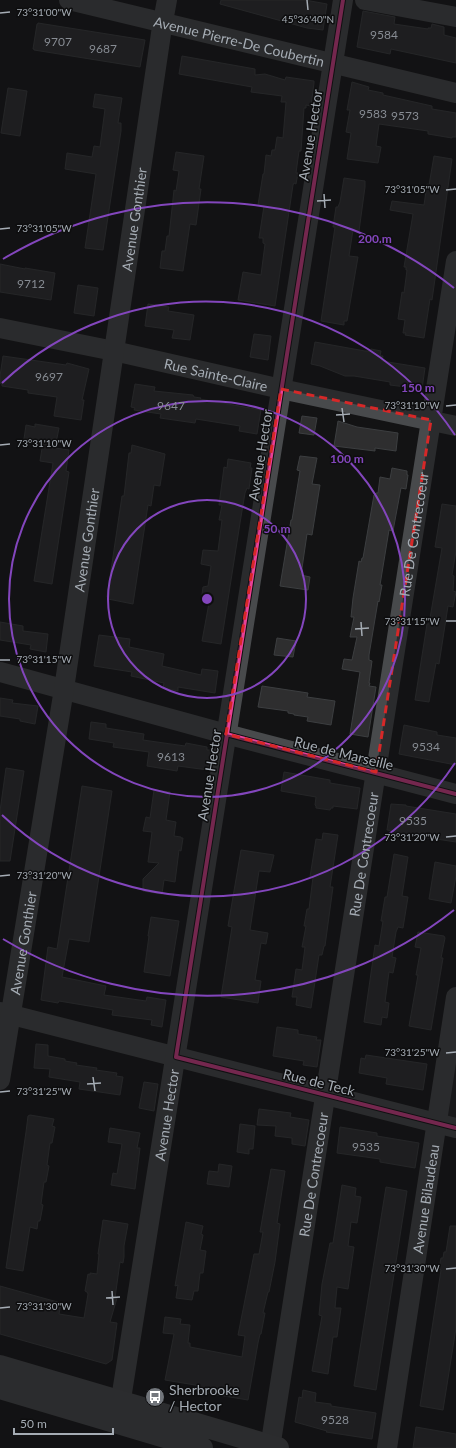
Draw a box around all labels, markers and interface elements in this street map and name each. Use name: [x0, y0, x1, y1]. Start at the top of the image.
text: 73°31'00"W: [16, 6, 72, 18]
street label: Avenue Pierre-De Coubertin: [152, 12, 326, 70]
text: 45°36'40"N: [282, 13, 334, 25]
house number: 9584: [370, 27, 398, 42]
house number: 9707: [44, 34, 72, 49]
house number: 9687: [89, 41, 117, 56]
street label: Avenue Hector: [294, 88, 326, 182]
house number: 9583: [359, 106, 387, 121]
house number: 9573: [391, 108, 419, 123]
street label: Avenue Gonthier: [117, 166, 150, 272]
text: 73°31'05"W: [384, 183, 440, 195]
text: 73°31'05"W: [16, 222, 72, 234]
text: 200 m: [358, 231, 392, 246]
house number: 9712: [17, 276, 45, 291]
street label: Rue Sainte-Claire: [163, 354, 270, 394]
house number: 9697: [35, 369, 63, 384]
text: 150 m: [401, 380, 435, 395]
house number: 9647: [157, 398, 185, 413]
text: 73°31'10"W: [384, 399, 440, 411]
street label: Avenue Hector: [244, 408, 276, 502]
text: 73°31'10"W: [16, 437, 72, 449]
text: 100 m: [330, 451, 364, 466]
street label: Rue De Contrecoeur: [395, 471, 431, 598]
street label: Avenue Gonthier: [70, 487, 102, 593]
text: 50 m: [264, 521, 290, 536]
centre of rings: [200, 592, 214, 606]
text: 73°31'15"W: [384, 615, 440, 627]
text: 73°31'15"W: [16, 653, 72, 665]
street label: Avenue Hector: [193, 728, 225, 822]
street label: Rue de Marseille: [293, 732, 395, 774]
house number: 9534: [412, 739, 440, 754]
house number: 9613: [157, 749, 185, 764]
street label: Rue De Contrecoeur: [345, 791, 381, 918]
house number: 9535: [399, 813, 427, 828]
text: 73°31'20"W: [384, 831, 440, 843]
text: 73°31'20"W: [16, 869, 72, 881]
street label: Avenue Gonthier: [6, 890, 39, 996]
text: 73°31'25"W: [384, 1046, 440, 1058]
street label: Rue de Teck: [281, 1065, 358, 1099]
street label: Avenue Hector: [150, 1068, 182, 1162]
text: 73°31'25"W: [16, 1085, 72, 1097]
street label: Rue De Contrecoeur: [295, 1111, 331, 1238]
house number: 9535: [352, 1139, 380, 1154]
street label: Avenue Bilaudeau: [408, 1143, 442, 1255]
text: 73°31'30"W: [384, 1262, 440, 1274]
text: 73°31'30"W: [16, 1300, 72, 1312]
place label: Sherbrooke / Hector: [169, 1381, 239, 1414]
bus stop icon: Sherbrooke / Hector: [144, 1386, 166, 1408]
scale bar: [14, 1410, 113, 1436]
house number: 9528: [321, 1412, 349, 1427]
text: 50 m: [20, 1416, 47, 1431]

